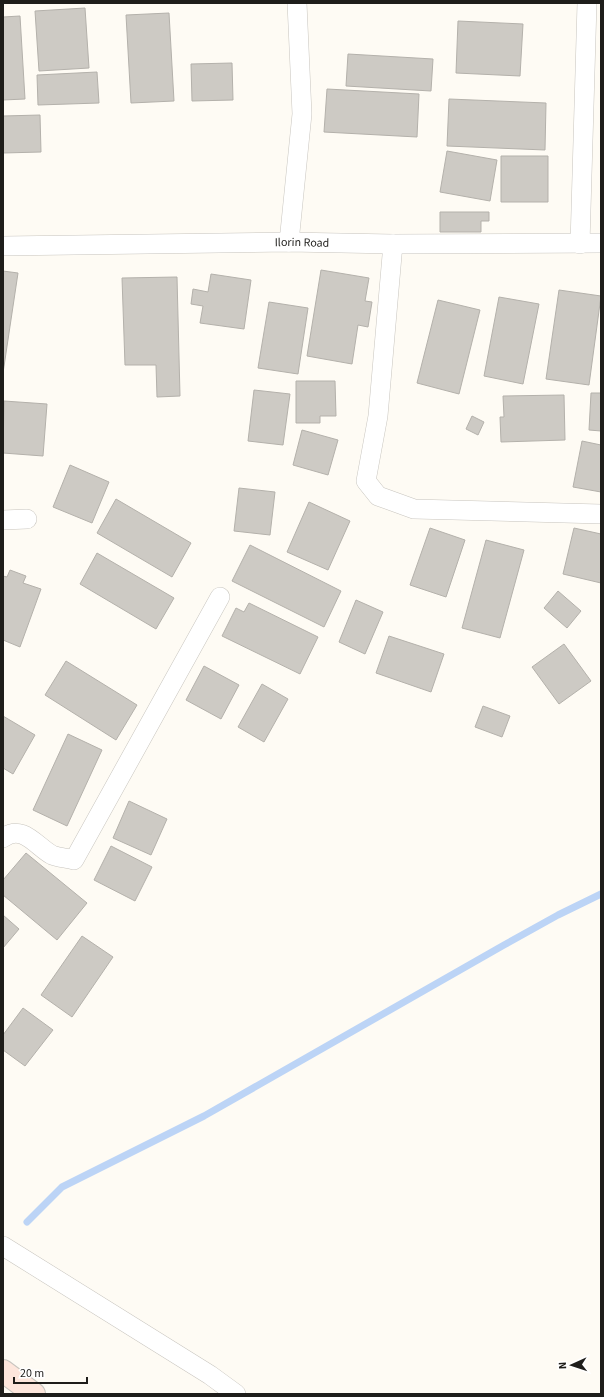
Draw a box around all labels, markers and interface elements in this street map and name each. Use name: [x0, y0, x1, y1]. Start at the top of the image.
street label: Ilorin Road: [275, 233, 329, 251]
north arrow: [552, 1345, 592, 1385]
scale bar: [14, 1359, 87, 1385]
text: N: [555, 1361, 570, 1370]
text: 20 m: [20, 1365, 44, 1382]

